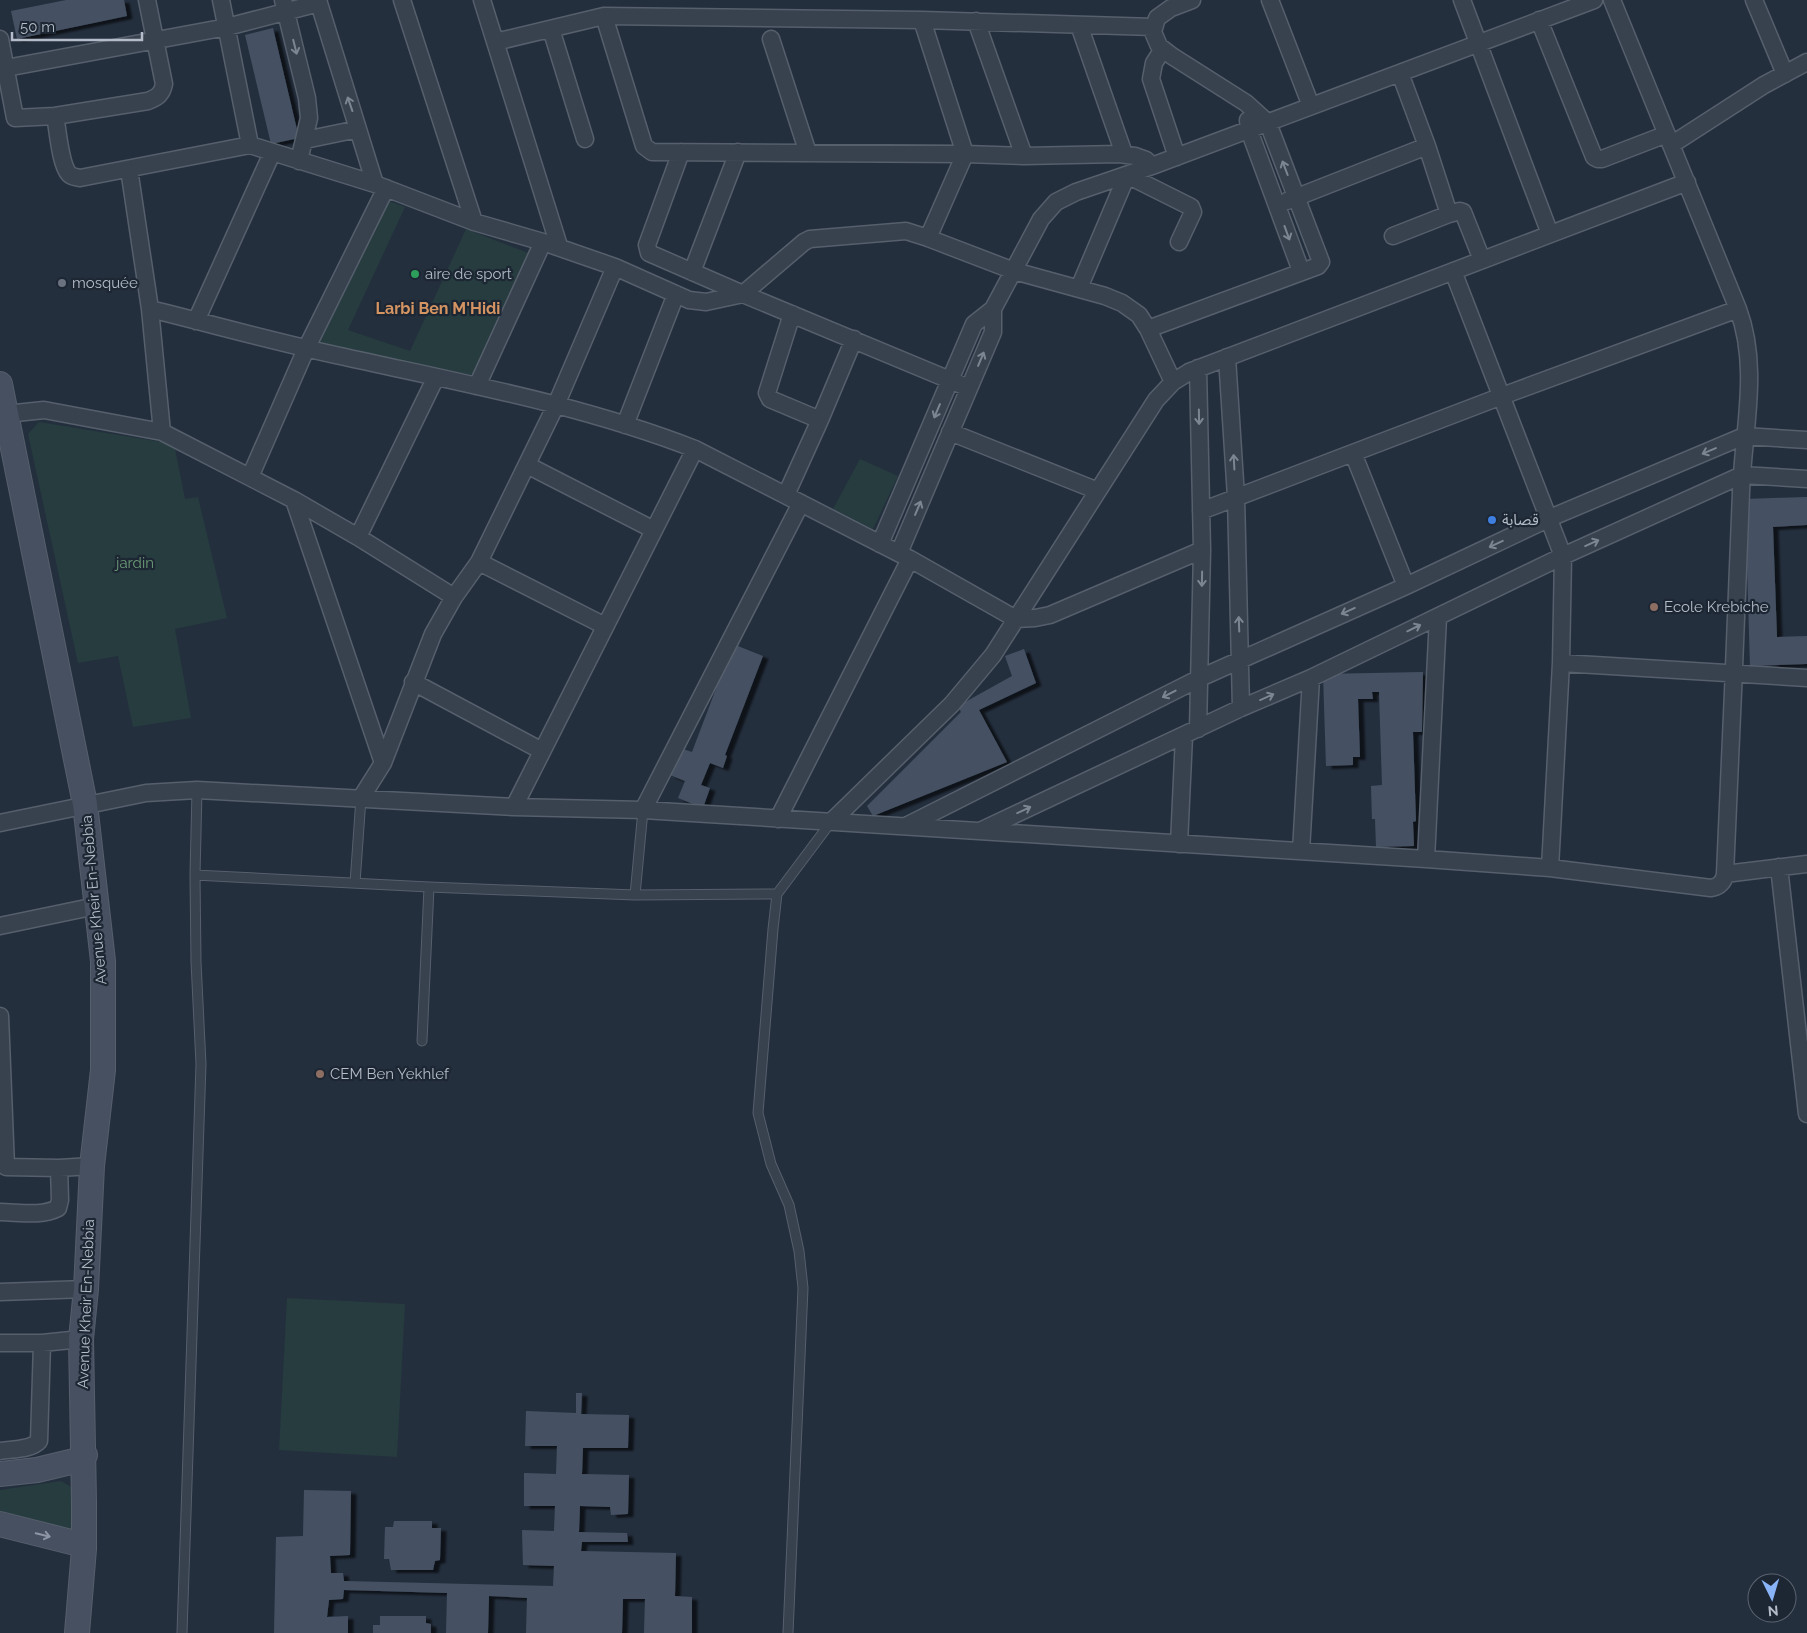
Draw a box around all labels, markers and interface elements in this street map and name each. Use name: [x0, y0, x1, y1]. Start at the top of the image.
scale bar: [12, 10, 142, 42]
text: 50 m: [20, 18, 55, 36]
one-way arrow: [291, 39, 300, 55]
one-way arrow: [345, 97, 354, 113]
one-way arrow: [1280, 160, 1289, 176]
one-way arrow: [1283, 224, 1292, 240]
place label: aire de sport: [425, 265, 512, 283]
marker: aire de sport: [409, 268, 421, 280]
place label: mosquée: [72, 274, 138, 292]
marker: mosquée: [56, 277, 68, 289]
district label: Larbi Ben M'Hidi: [376, 299, 500, 318]
one-way arrow: [977, 352, 987, 367]
one-way arrow: [931, 403, 941, 418]
one-way arrow: [1195, 408, 1204, 424]
one-way arrow: [1702, 447, 1717, 457]
one-way arrow: [1229, 454, 1238, 470]
one-way arrow: [913, 501, 923, 516]
place label: قصابة: [1502, 511, 1539, 529]
marker: قصابة: [1486, 514, 1498, 526]
one-way arrow: [1584, 538, 1599, 548]
one-way arrow: [1488, 539, 1503, 549]
park label: jardin: [114, 554, 154, 572]
one-way arrow: [1197, 570, 1207, 587]
place label: Ecole Krebiche: [1664, 598, 1769, 616]
marker: Ecole Krebiche: [1648, 601, 1660, 613]
one-way arrow: [1341, 607, 1356, 617]
one-way arrow: [1235, 617, 1244, 633]
one-way arrow: [1406, 623, 1421, 633]
one-way arrow: [1161, 689, 1176, 699]
one-way arrow: [1259, 692, 1274, 702]
one-way arrow: [1016, 805, 1031, 815]
street label: Avenue Kheir En-Nebbia: [78, 815, 110, 985]
place label: CEM Ben Yekhlef: [330, 1065, 450, 1083]
marker: CEM Ben Yekhlef: [314, 1068, 326, 1080]
street label: Avenue Kheir En-Nebbia: [74, 1219, 98, 1389]
one-way arrow: [35, 1531, 51, 1540]
north arrow: [1747, 1573, 1797, 1623]
text: N: [1767, 1603, 1779, 1619]

